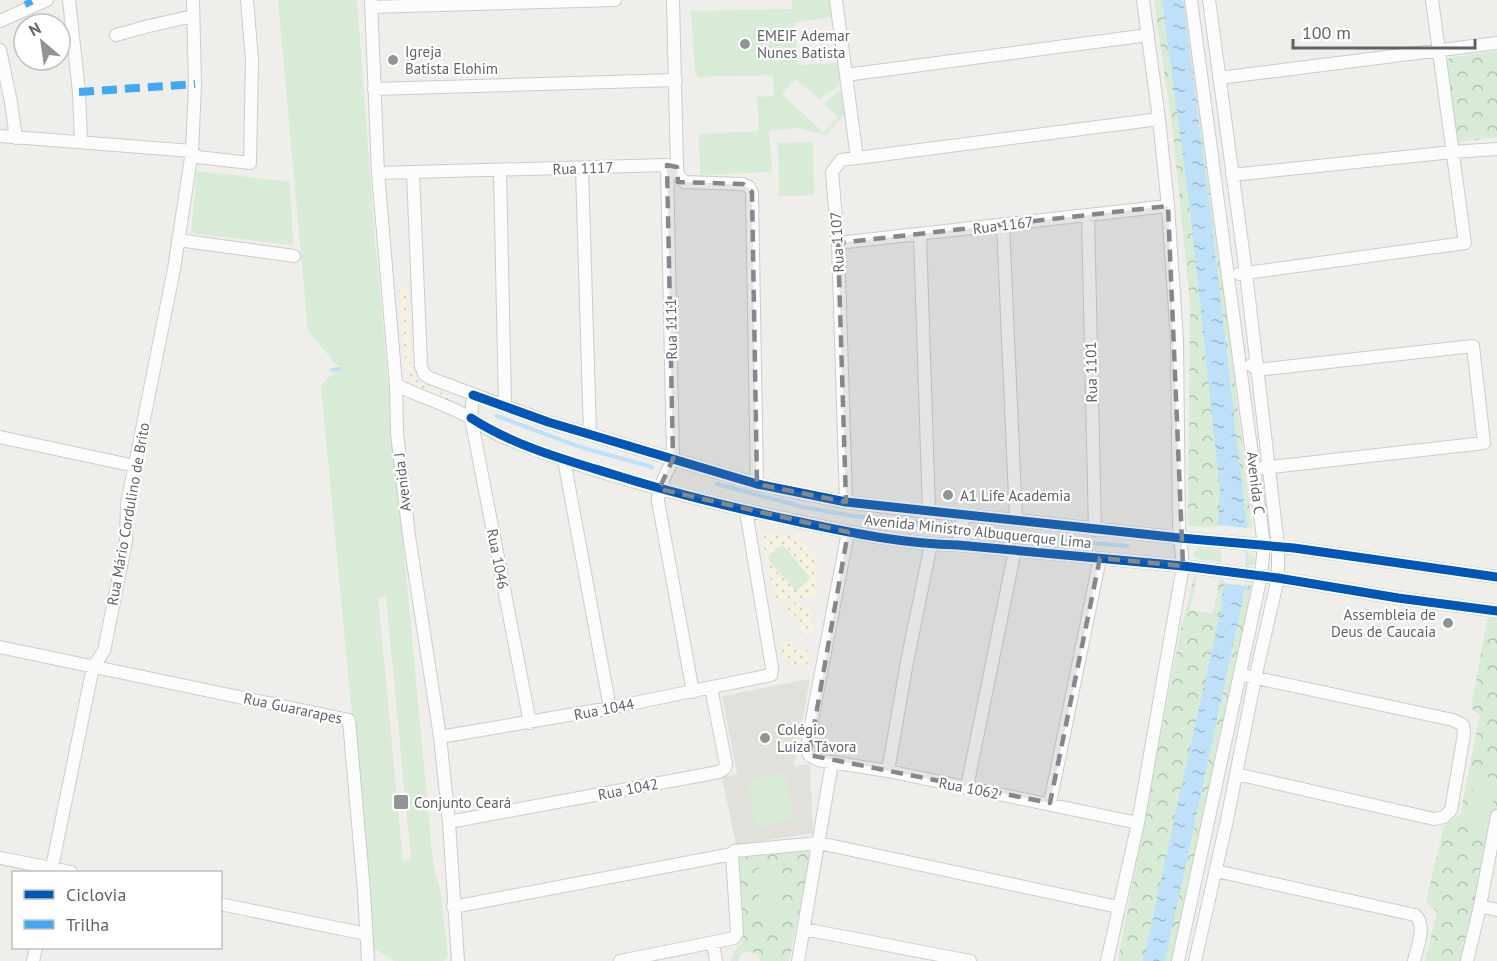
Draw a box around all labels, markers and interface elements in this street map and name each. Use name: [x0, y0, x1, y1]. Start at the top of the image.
north arrow: [12, 12, 72, 72]
scale bar: [1293, 12, 1474, 50]
text: N: [25, 18, 44, 40]
text: 100 m: [1302, 21, 1351, 44]
place label: EMEIF Ademar Nunes Batista: [757, 26, 850, 62]
marker: EMEIF Ademar Nunes Batista: [738, 37, 752, 51]
place label: Igreja Batista Elohim: [405, 42, 498, 78]
marker: Igreja Batista Elohim: [386, 53, 400, 67]
street label: Rua 1117: [552, 157, 614, 179]
street label: Rua 1107: [826, 211, 848, 273]
street label: Rua 1167: [972, 212, 1034, 238]
street label: Rua 1111: [661, 298, 681, 360]
street label: Rua 1101: [1081, 341, 1101, 403]
street label: Rua Mário Cordulino de Brito: [103, 421, 153, 607]
street label: Avenida C: [1243, 450, 1269, 516]
street label: Avenida J: [389, 452, 415, 512]
place label: A1 Life Academia: [960, 486, 1071, 505]
marker: A1 Life Academia: [941, 488, 955, 502]
street label: Avenida Ministro Albuquerque Lima: [864, 510, 1092, 552]
street label: Rua 1046: [483, 527, 513, 591]
place label: Assembleia de Deus de Caucaia: [1331, 605, 1436, 641]
marker: Assembleia de Deus de Caucaia: [1441, 616, 1455, 630]
street label: Rua Guararapes: [242, 688, 344, 728]
street label: Rua 1044: [572, 694, 636, 724]
place label: Colégio Luíza Távora: [777, 720, 857, 756]
marker: Colégio Luíza Távora: [758, 731, 772, 745]
street label: Rua 1062: [937, 773, 1001, 803]
street label: Rua 1042: [596, 774, 660, 804]
marker: Conjunto Ceará: [392, 793, 410, 811]
place label: Conjunto Ceará: [414, 793, 511, 812]
legend: [12, 871, 222, 949]
text: Ciclovia: [66, 883, 126, 906]
text: Trilha: [66, 913, 109, 936]

